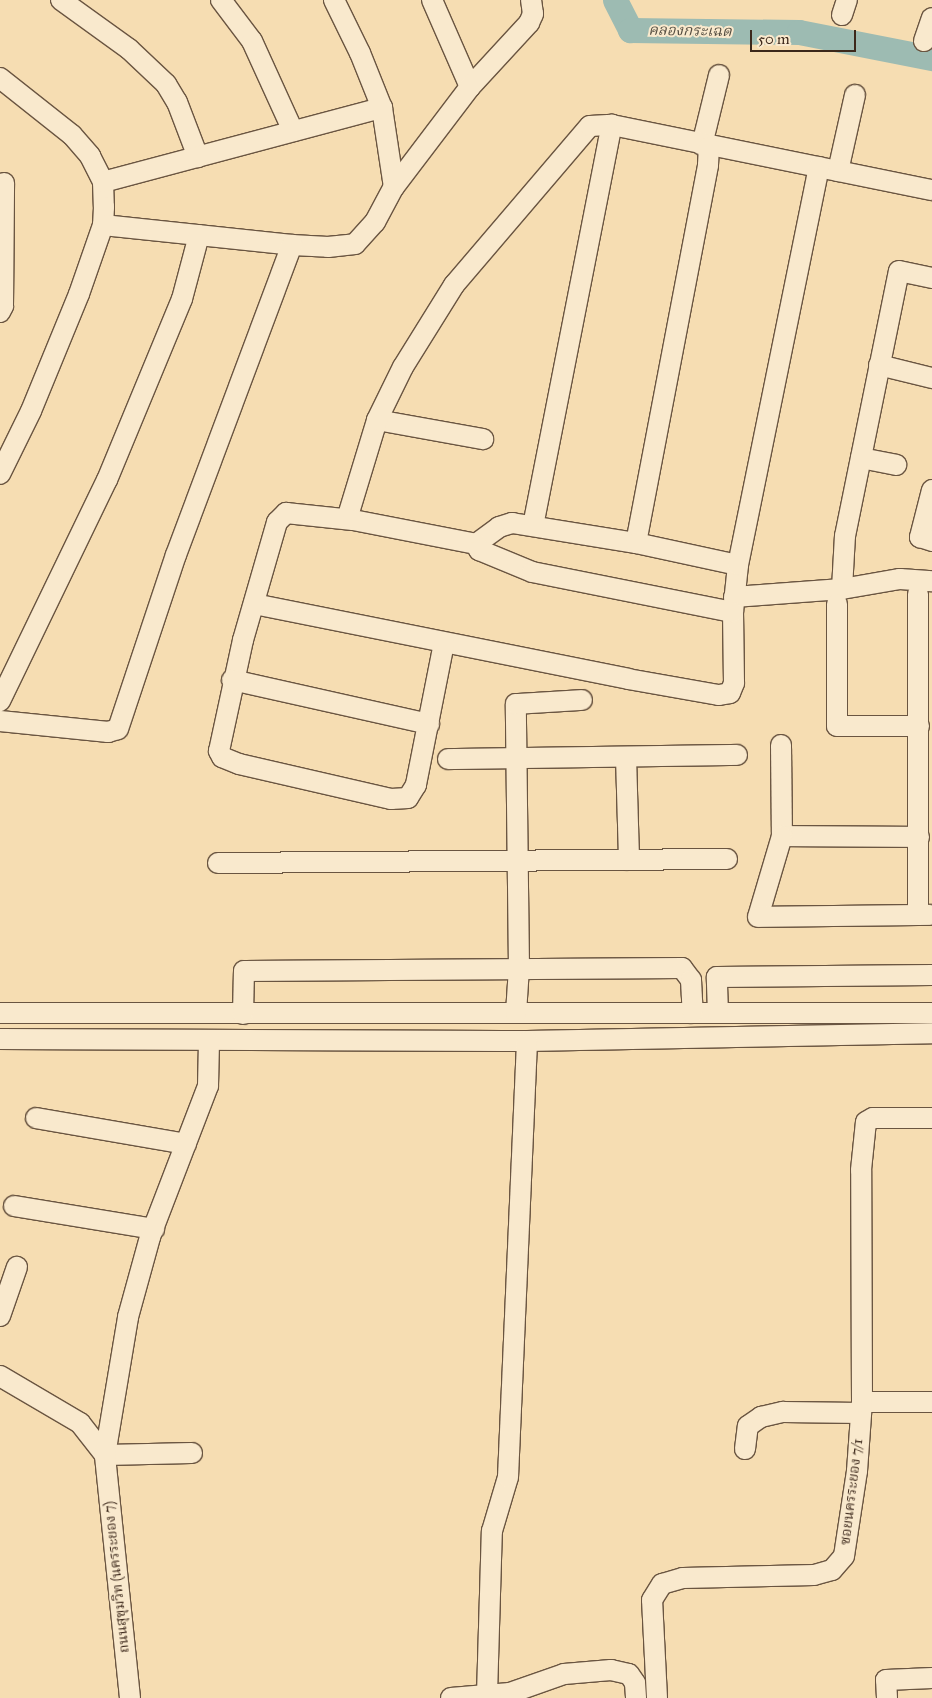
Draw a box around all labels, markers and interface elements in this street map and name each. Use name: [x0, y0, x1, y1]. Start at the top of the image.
scale bar: [752, 20, 858, 52]
water label: คลองกระเฉด: [648, 21, 732, 41]
text: 50 m: [758, 30, 790, 48]
street label: ซอยนครระยอง 7/1: [837, 1438, 867, 1546]
street label: ถนนสุขุมวิท (นครระยอง 7): [101, 1500, 133, 1654]

